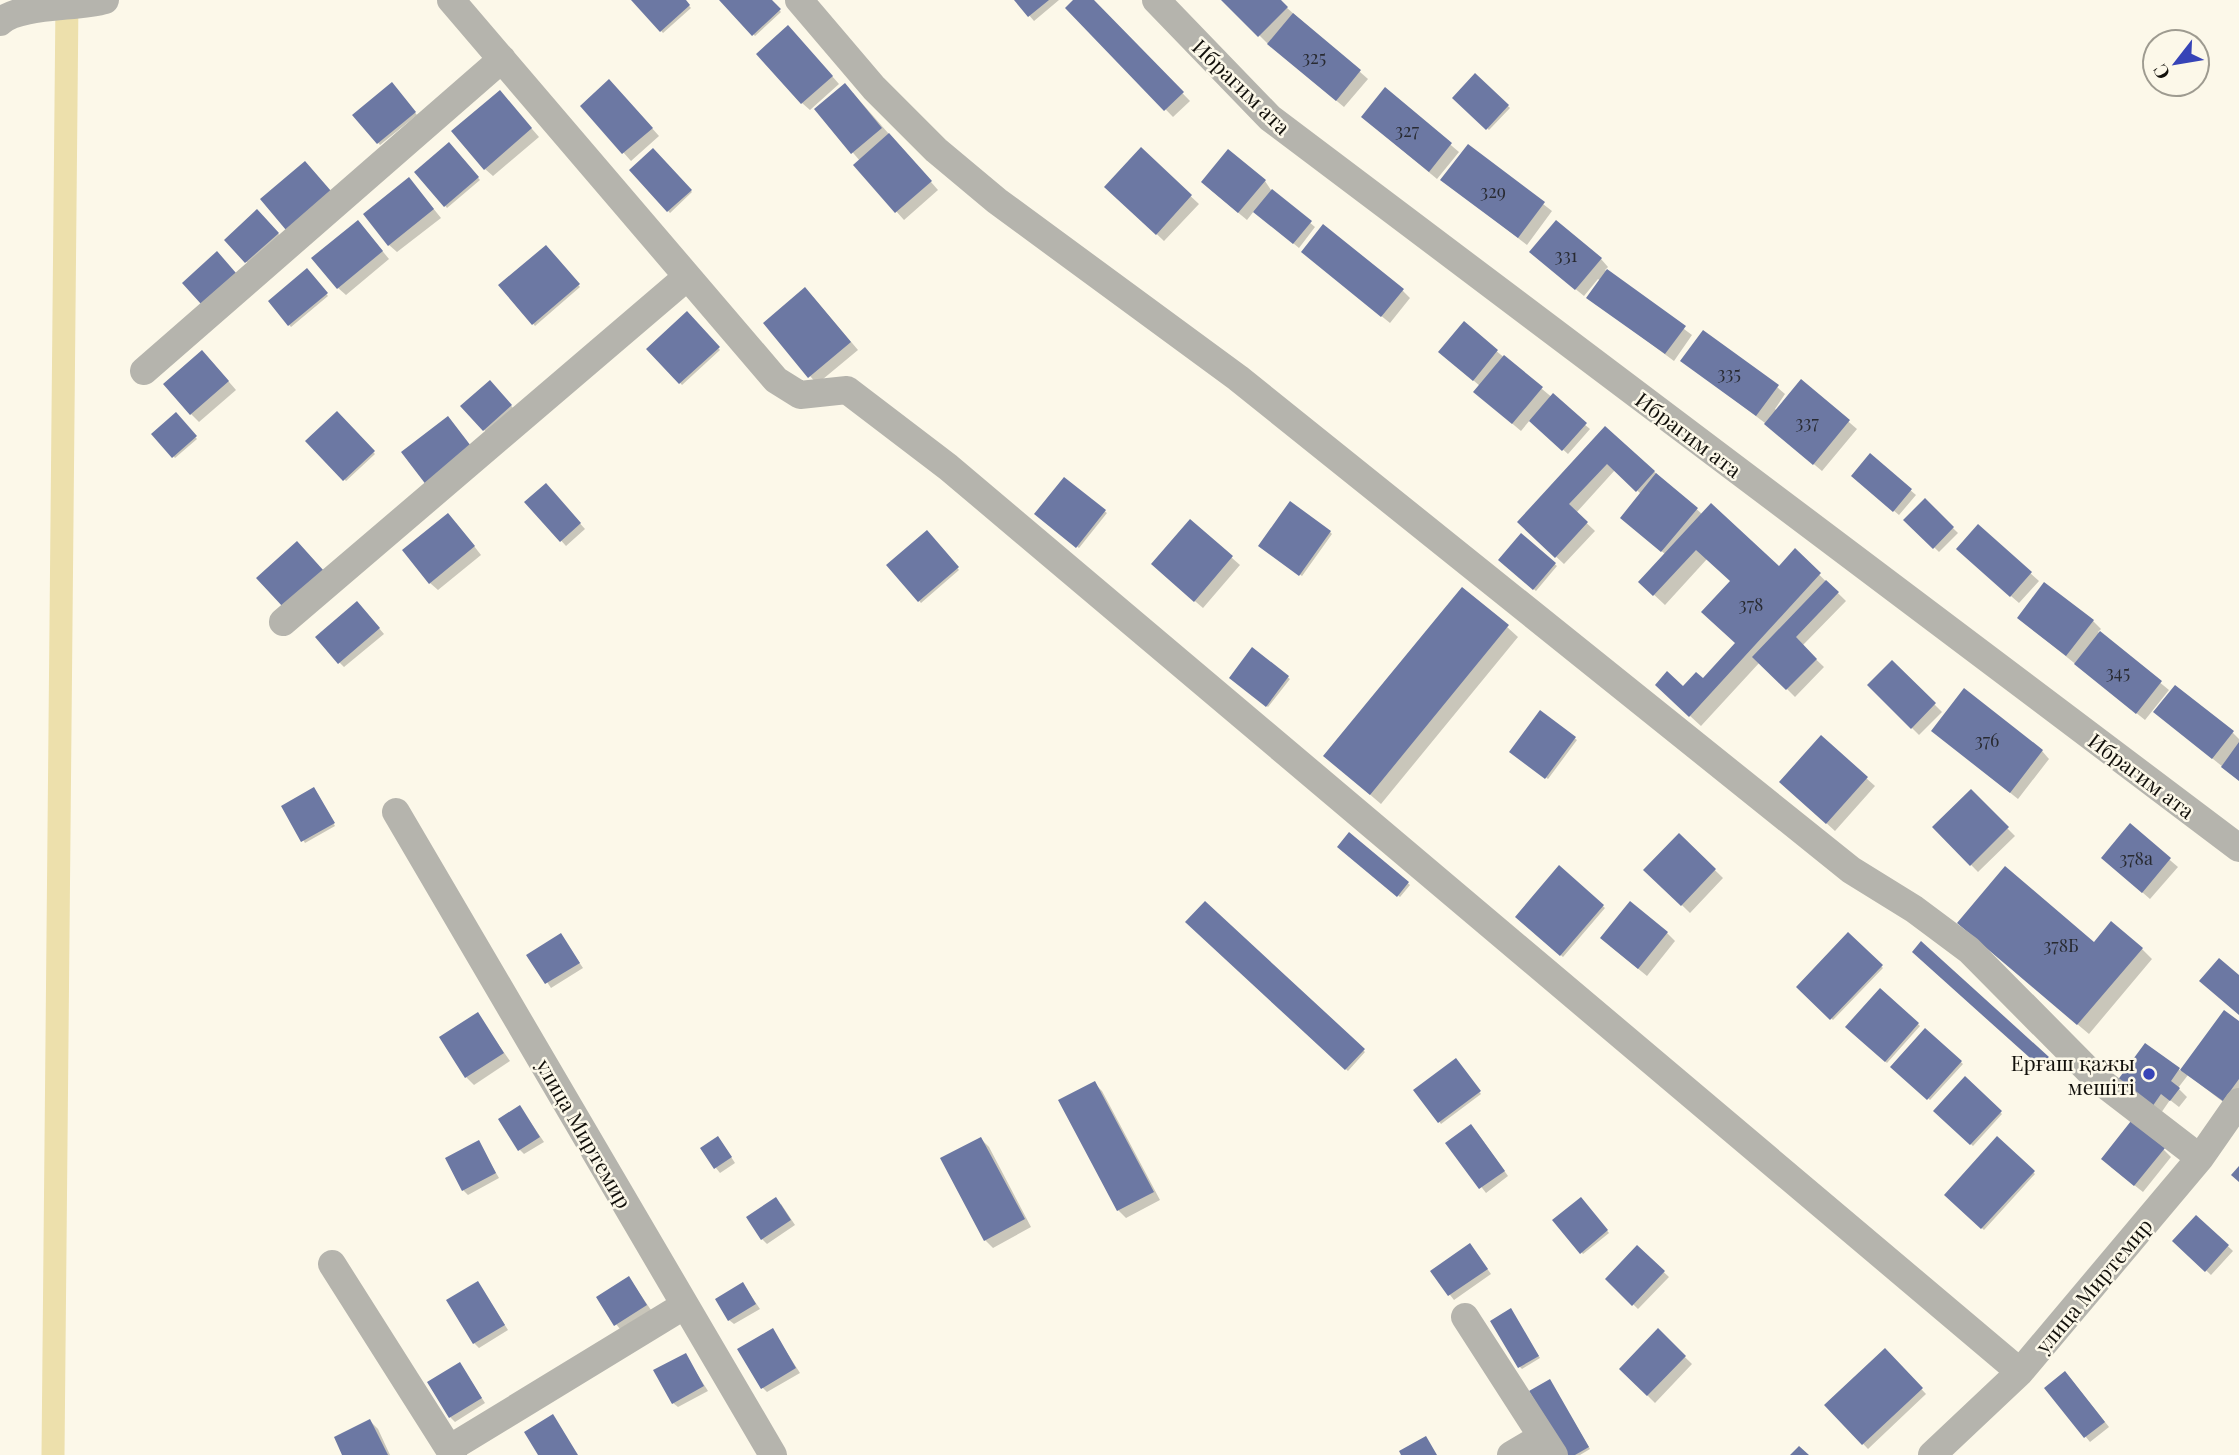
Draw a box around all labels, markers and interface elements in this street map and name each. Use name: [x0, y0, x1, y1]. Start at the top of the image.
north arrow: [2141, 28, 2211, 98]
street label: Ибрагим ата: [1187, 32, 1297, 140]
house number: 325: [1302, 45, 1326, 69]
text: С: [2146, 60, 2175, 85]
house number: 327: [1395, 118, 1420, 142]
house number: 329: [1480, 179, 1506, 203]
house number: 331: [1555, 243, 1578, 267]
house number: 335: [1717, 361, 1741, 385]
street label: Ибрагим ата: [1630, 385, 1748, 483]
house number: 337: [1795, 410, 1819, 434]
house number: 378: [1739, 592, 1763, 616]
house number: 345: [2106, 660, 2130, 684]
street label: Ибрагим ата: [2083, 726, 2201, 824]
house number: 376: [1975, 728, 1999, 752]
house number: 378а: [2119, 846, 2153, 870]
house number: 378Б: [2043, 933, 2079, 957]
place label: Ерғаш қажы мешіті: [2011, 1048, 2135, 1100]
street label: улица Миртемир: [530, 1052, 639, 1213]
marker: Ерғаш қажы мешіті: [2141, 1066, 2157, 1082]
street label: улица Миртемир: [2028, 1212, 2158, 1359]

